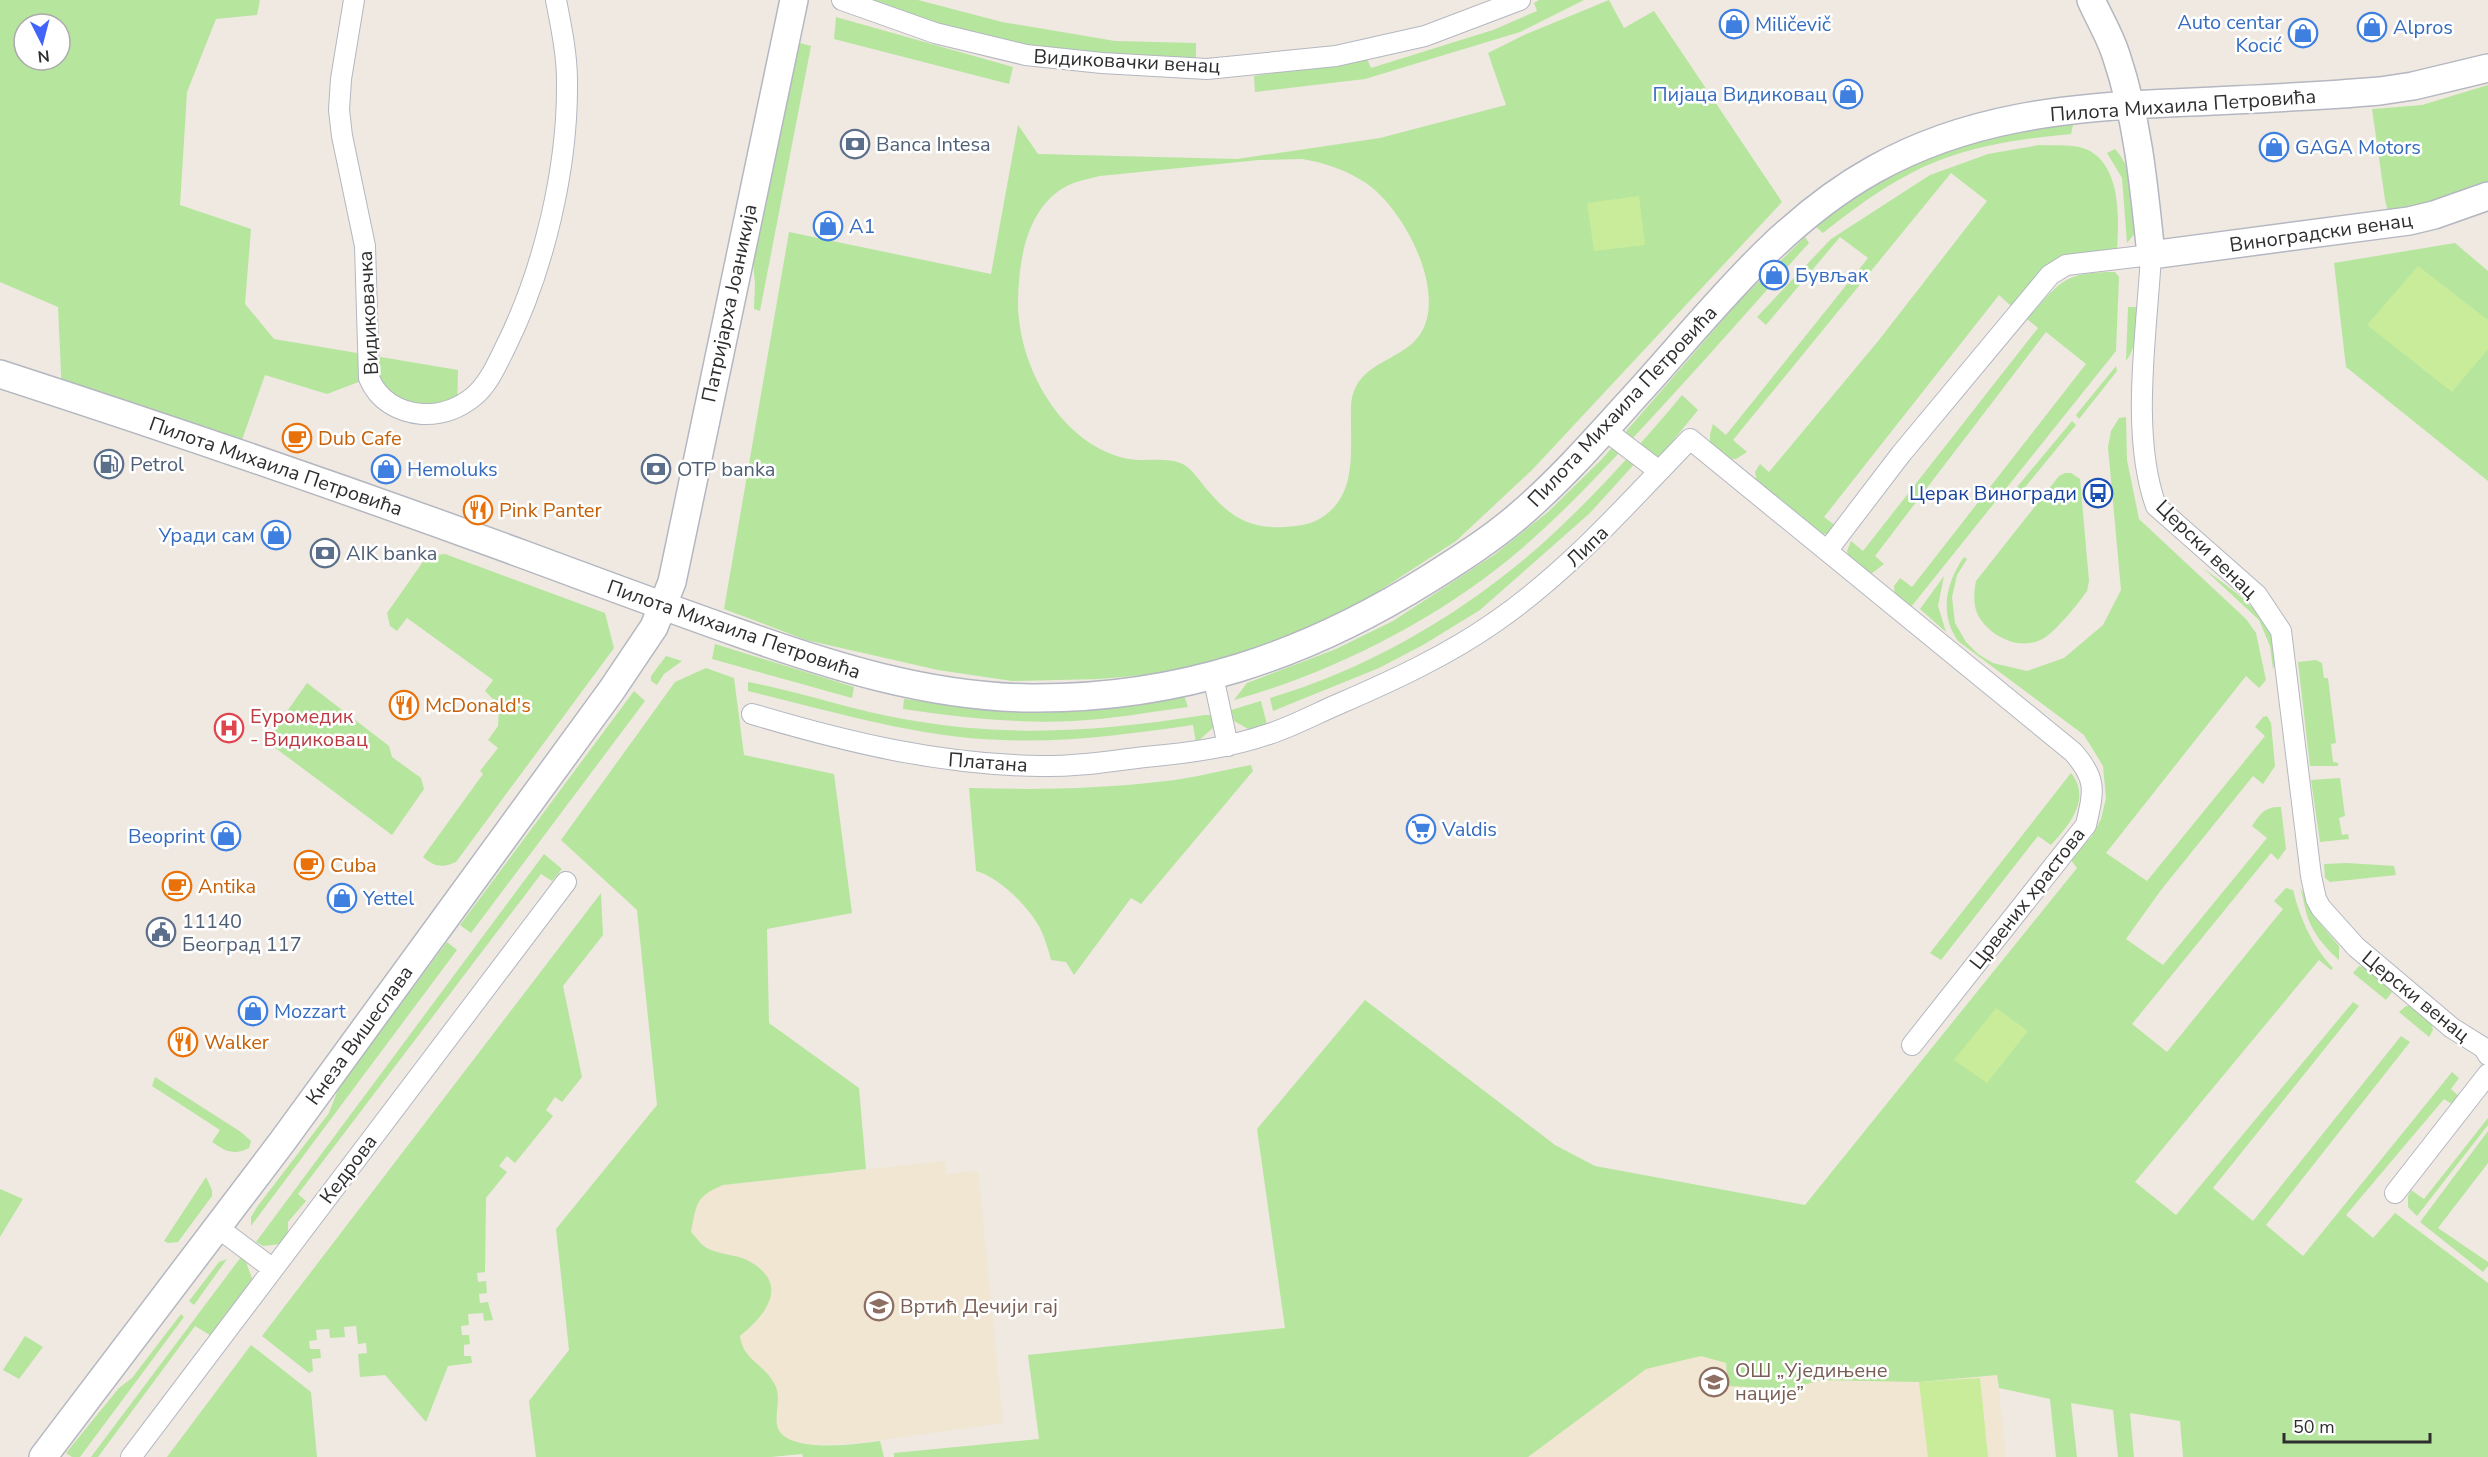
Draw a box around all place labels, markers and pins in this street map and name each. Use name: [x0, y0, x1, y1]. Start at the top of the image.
shop icon: Miličevič: [1718, 8, 1750, 40]
place label: Auto centar Kocić: [2177, 9, 2282, 59]
place label: Miličevič: [1755, 11, 1831, 38]
shop icon: Alpros: [2356, 11, 2388, 43]
place label: Alpros: [2393, 14, 2453, 41]
shop icon: Auto centar Kocić: [2287, 17, 2319, 49]
shop icon: Пијаца Видиковац: [1832, 78, 1864, 110]
place label: Пијаца Видиковац: [1652, 81, 1827, 108]
bank icon: Banca Intesa: [839, 128, 871, 160]
place label: Banca Intesa: [876, 131, 991, 158]
shop icon: GAGA Motors: [2258, 131, 2290, 163]
place label: GAGA Motors: [2295, 134, 2421, 161]
shop icon: A1: [812, 210, 844, 242]
place label: A1: [849, 213, 876, 240]
shop icon: Бувљак: [1758, 259, 1790, 291]
place label: Бувљак: [1795, 262, 1869, 289]
cafe icon: Dub Cafe: [281, 422, 313, 454]
place label: Dub Cafe: [318, 425, 402, 452]
fuel station icon: Petrol: [93, 448, 125, 480]
place label: Petrol: [130, 451, 184, 478]
shop icon: Hemoluks: [370, 453, 402, 485]
bank icon: OTP banka: [640, 453, 672, 485]
place label: Hemoluks: [407, 456, 498, 483]
place label: OTP banka: [677, 456, 775, 483]
bus stop icon: Церак Виногради: [2082, 477, 2114, 509]
place label: Церак Виногради: [1909, 480, 2077, 507]
restaurant icon: Pink Panter: [462, 494, 494, 526]
place label: Pink Panter: [499, 497, 602, 524]
shop icon: Уради сам: [260, 519, 292, 551]
place label: Уради сам: [157, 522, 255, 549]
bank icon: AIK banka: [309, 537, 341, 569]
place label: AIK banka: [346, 540, 437, 567]
restaurant icon: McDonald's: [388, 689, 420, 721]
place label: McDonald's: [425, 692, 531, 719]
place label: Еуромедик - Видиковац: [250, 703, 368, 753]
hospital icon: Еуромедик - Видиковац: [213, 712, 245, 744]
supermarket icon: Valdis: [1405, 813, 1437, 845]
place label: Valdis: [1441, 816, 1497, 843]
shop icon: Beoprint: [210, 820, 242, 852]
place label: Beoprint: [128, 823, 206, 850]
cafe icon: Cuba: [293, 849, 325, 881]
place label: Cuba: [330, 852, 377, 879]
cafe icon: Antika: [161, 870, 193, 902]
place label: Antika: [198, 873, 256, 900]
shop icon: Yettel: [326, 882, 358, 914]
place label: Yettel: [362, 885, 414, 912]
place label: 11140 Београд 117: [182, 908, 302, 958]
public building icon: 11140 Београд 117: [145, 916, 177, 948]
shop icon: Mozzart: [237, 995, 269, 1027]
place label: Mozzart: [274, 998, 347, 1025]
restaurant icon: Walker: [167, 1026, 199, 1058]
place label: Walker: [204, 1029, 269, 1056]
school or university icon: Вртић Дечији гај: [863, 1290, 895, 1322]
place label: Вртић Дечији гај: [900, 1293, 1058, 1320]
place label: ОШ „Уједињене нације”: [1735, 1357, 1888, 1407]
school or university icon: ОШ „Уједињене нације”: [1698, 1366, 1730, 1398]

